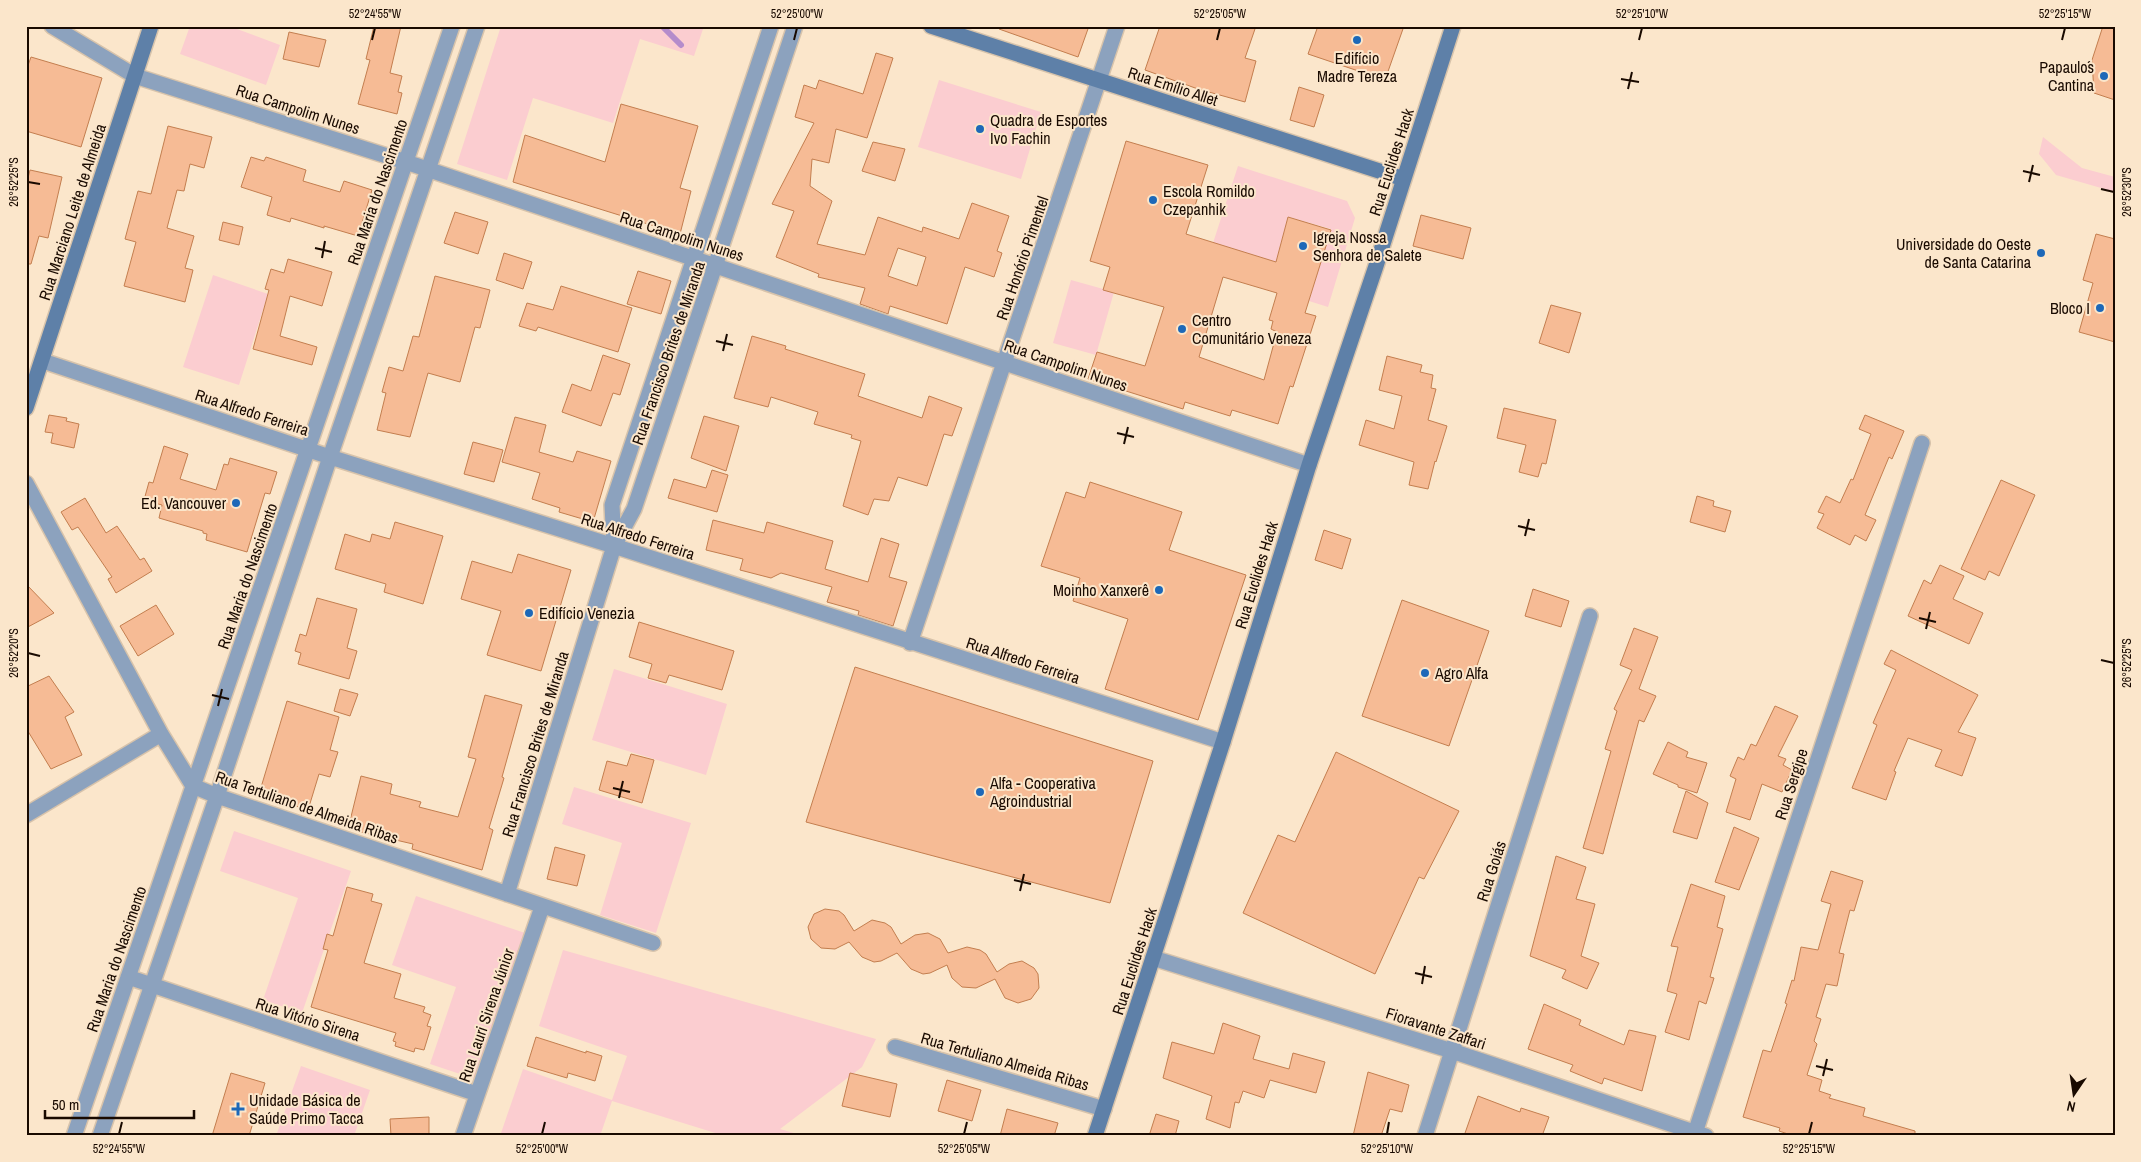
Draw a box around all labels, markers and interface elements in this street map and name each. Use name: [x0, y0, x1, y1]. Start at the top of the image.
text: 52°24'55"W: [349, 6, 402, 22]
text: 52°25'00"W: [771, 6, 824, 22]
text: 52°25'05"W: [1194, 6, 1247, 22]
text: 52°25'10"W: [1616, 6, 1669, 22]
text: 52°25'15"W: [2039, 6, 2092, 22]
marker: Edifício Madre Tereza: [1351, 34, 1363, 46]
place label: Edifício Madre Tereza: [1317, 47, 1398, 87]
place label: Papaulo´s Cantina: [2039, 56, 2095, 96]
street label: Rua Emílio Allet: [1125, 61, 1221, 111]
marker: Papaulo´s Cantina: [2098, 70, 2110, 82]
street label: Rua Campolim Nunes: [233, 79, 363, 139]
street label: Rua Euclides Hack: [1363, 105, 1419, 218]
place label: Quadra de Esportes Ivo Fachin: [990, 109, 1107, 149]
street label: Rua Maria do Nascimento: [342, 116, 412, 268]
street label: Rua Marciano Leite de Almeida: [33, 120, 111, 303]
marker: Quadra de Esportes Ivo Fachin: [974, 123, 986, 135]
text: 26°52'25"S: [6, 157, 22, 207]
text: 26°52'30"S: [2119, 167, 2135, 217]
place label: Escola Romildo Czepanhik: [1163, 180, 1255, 220]
street label: Rua Honório Pimentel: [990, 193, 1054, 323]
marker: Escola Romildo Czepanhik: [1147, 194, 1159, 206]
street label: Rua Campolim Nunes: [617, 206, 747, 266]
place label: Igreja Nossa Senhora de Salete: [1313, 226, 1422, 266]
place label: Universidade do Oeste de Santa Catarina: [1896, 233, 2032, 273]
marker: Igreja Nossa Senhora de Salete: [1297, 240, 1309, 252]
marker: Universidade do Oeste de Santa Catarina: [2035, 247, 2047, 259]
street label: Rua Francisco Brites de Miranda: [626, 257, 710, 448]
place label: Bloco I: [2050, 297, 2090, 319]
marker: Bloco I: [2094, 302, 2106, 314]
place label: Centro Comunitário Veneza: [1192, 309, 1312, 349]
marker: Centro Comunitário Veneza: [1176, 323, 1188, 335]
street label: Rua Campolim Nunes: [1001, 334, 1131, 396]
street label: Rua Alfredo Ferreira: [192, 383, 312, 441]
place label: Ed. Vancouver: [141, 492, 227, 514]
marker: Ed. Vancouver: [230, 497, 242, 509]
street label: Rua Maria do Nascimento: [212, 500, 282, 652]
street label: Rua Alfredo Ferreira: [578, 507, 698, 565]
street label: Rua Euclides Hack: [1229, 518, 1283, 632]
place label: Moinho Xanxerê: [1053, 579, 1149, 601]
marker: Moinho Xanxerê: [1153, 584, 1165, 596]
place label: Edifício Venezia: [539, 602, 635, 624]
marker: Edifício Venezia: [523, 607, 535, 619]
text: 26°52'20"S: [6, 628, 22, 678]
street label: Rua Alfredo Ferreira: [963, 631, 1083, 689]
text: 26°52'25"S: [2119, 638, 2135, 688]
street label: Rua Francisco Brites de Miranda: [496, 648, 574, 840]
place label: Agro Alfa: [1434, 662, 1489, 684]
marker: Agro Alfa: [1419, 667, 1431, 679]
street label: Rua Sergipe: [1769, 746, 1813, 822]
street label: Rua Tertuliano de Almeida Ribas: [212, 765, 402, 849]
place label: Alfa - Cooperativa Agroindustrial: [989, 772, 1096, 812]
marker: Alfa - Cooperativa Agroindustrial: [974, 786, 986, 798]
street label: Rua Goiás: [1471, 838, 1511, 904]
street label: Rua Maria do Nascimento: [81, 883, 151, 1035]
street label: Rua Euclides Hack: [1106, 904, 1162, 1017]
street label: Rua Lauri Sirena Júnior: [453, 945, 519, 1085]
street label: Rua Vitório Sirena: [253, 992, 364, 1046]
street label: Fioravante Zaffari: [1383, 1001, 1489, 1055]
street label: Rua Tertuliano Almeida Ribas: [918, 1026, 1092, 1096]
north arrow: [2048, 1070, 2098, 1120]
scale bar: [45, 1087, 194, 1119]
place label: Unidade Básica de Saúde Primo Tacca: [249, 1089, 364, 1129]
text: 50 m: [52, 1094, 79, 1115]
text: N: [2065, 1097, 2077, 1116]
marker: Unidade Básica de Saúde Primo Tacca: [231, 1102, 245, 1116]
text: 52°24'55"W: [93, 1141, 146, 1157]
text: 52°25'00"W: [516, 1141, 569, 1157]
text: 52°25'05"W: [938, 1141, 991, 1157]
text: 52°25'10"W: [1361, 1141, 1414, 1157]
text: 52°25'15"W: [1783, 1141, 1836, 1157]

